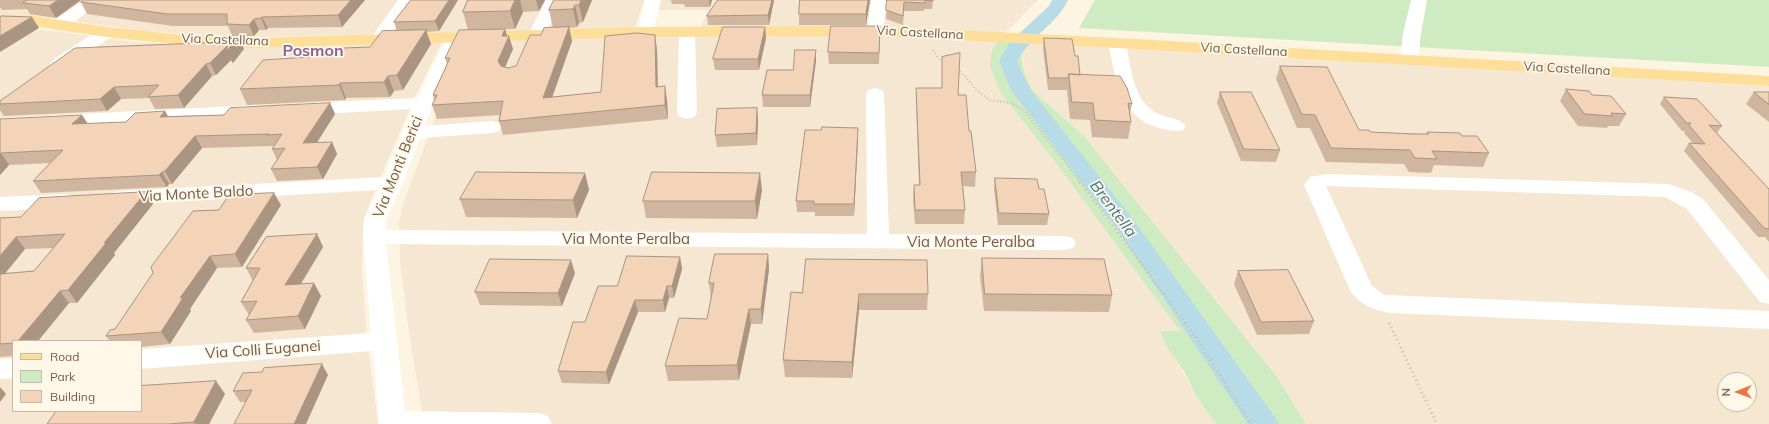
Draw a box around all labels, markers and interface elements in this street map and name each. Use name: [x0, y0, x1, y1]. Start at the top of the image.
street label: Via Castellana: [876, 23, 964, 43]
street label: Via Castellana: [181, 31, 269, 49]
street label: Via Castellana: [1200, 40, 1288, 60]
district label: Posmon: [282, 41, 344, 61]
street label: Via Castellana: [1523, 59, 1611, 79]
street label: Via Monti Berici: [369, 113, 427, 221]
water label: Brentella: [1085, 177, 1141, 241]
street label: Via Monte Baldo: [138, 182, 254, 206]
street label: Via Monte Peralba: [562, 230, 690, 248]
street label: Via Monte Peralba: [907, 233, 1035, 251]
street label: Via Colli Euganei: [205, 337, 321, 363]
legend: [12, 340, 142, 412]
text: Road: [50, 349, 79, 364]
text: Park: [50, 369, 75, 384]
north arrow: [1717, 372, 1757, 412]
text: N: [1719, 388, 1733, 396]
text: Building: [50, 389, 95, 404]

